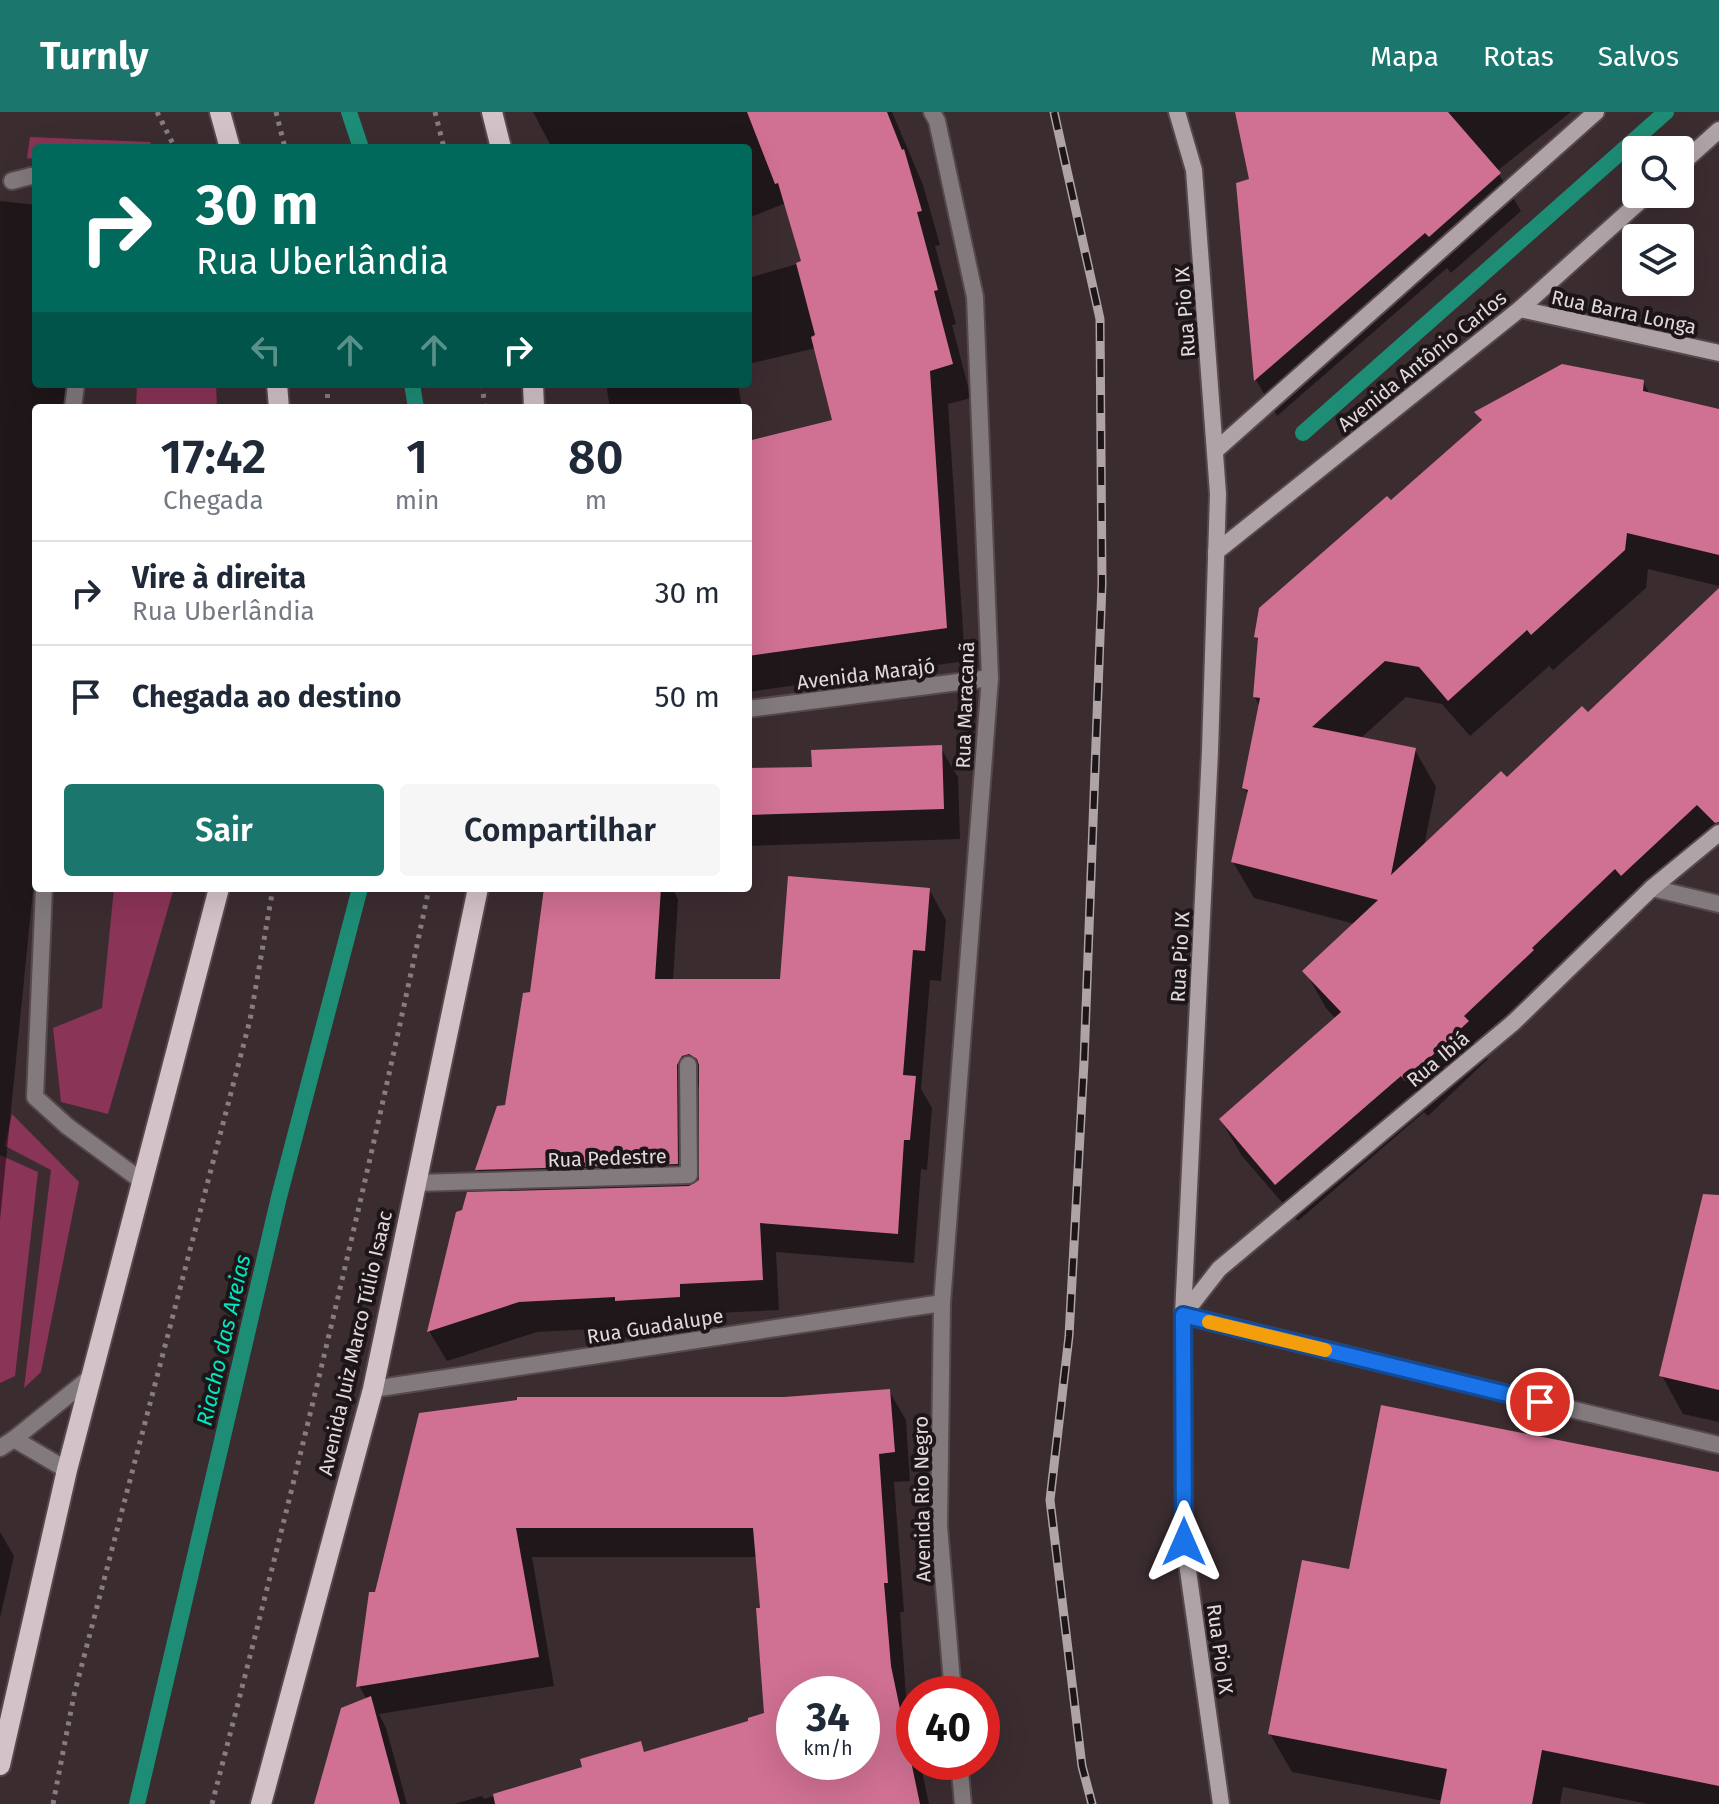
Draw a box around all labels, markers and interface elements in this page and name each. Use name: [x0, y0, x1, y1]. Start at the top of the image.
text: Turnly: [40, 33, 149, 79]
text: Mapa: [1370, 40, 1439, 73]
text: Rotas: [1483, 40, 1554, 73]
text: Salvos: [1598, 40, 1679, 73]
map controls: [1622, 136, 1694, 296]
button: search: [1622, 136, 1694, 208]
text: 30 m: [196, 172, 318, 239]
icon: right: [64, 176, 168, 280]
button: layers: [1622, 224, 1694, 296]
text: Rua Uberlândia: [196, 240, 449, 284]
street label: Rua Pio IX: [1170, 266, 1200, 358]
street label: Rua Barra Longa: [1549, 285, 1699, 339]
street label: Avenida Antônio Carlos: [1333, 286, 1511, 436]
icon: left: [244, 328, 288, 372]
icon: ahead: [328, 328, 372, 372]
icon: ahead: [412, 328, 456, 372]
icon: right: [496, 328, 540, 372]
text: 17:42: [161, 428, 266, 486]
text: 1: [406, 428, 428, 486]
text: 80: [568, 428, 623, 486]
text: Chegada: [163, 485, 264, 516]
text: min: [395, 485, 440, 516]
text: m: [585, 485, 607, 516]
text: Vire à direita: [132, 560, 306, 596]
icon: right: [64, 571, 108, 615]
text: 30 m: [655, 575, 720, 611]
text: Rua Uberlândia: [132, 596, 315, 627]
street label: Rua Maracanã: [951, 641, 979, 769]
street label: Avenida Marajó: [796, 654, 936, 694]
icon: arrive: [64, 675, 108, 719]
text: Chegada ao destino: [132, 679, 402, 715]
text: 50 m: [655, 679, 720, 715]
button: Sair: [64, 784, 384, 876]
button: Compartilhar: [400, 784, 720, 876]
street label: Rua Pio IX: [1166, 911, 1194, 1003]
street label: Rua Ibiá: [1402, 1026, 1474, 1092]
street label: Rua Pedestre: [547, 1144, 667, 1172]
street label: Avenida Juiz Marco Túlio Isaac: [313, 1208, 397, 1478]
water label: Riacho das Areias: [191, 1252, 256, 1428]
street label: Rua Guadalupe: [585, 1303, 725, 1349]
pin: [1506, 1368, 1574, 1436]
icon: arrive: [1518, 1380, 1562, 1424]
street label: Avenida Rio Negro: [909, 1416, 935, 1582]
position arrow: [1142, 1500, 1226, 1584]
street label: Rua Pio IX: [1202, 1602, 1238, 1696]
speed limit sign: 40: [896, 1676, 1000, 1780]
text: 34: [806, 1694, 850, 1742]
text: km/h: [803, 1736, 853, 1760]

